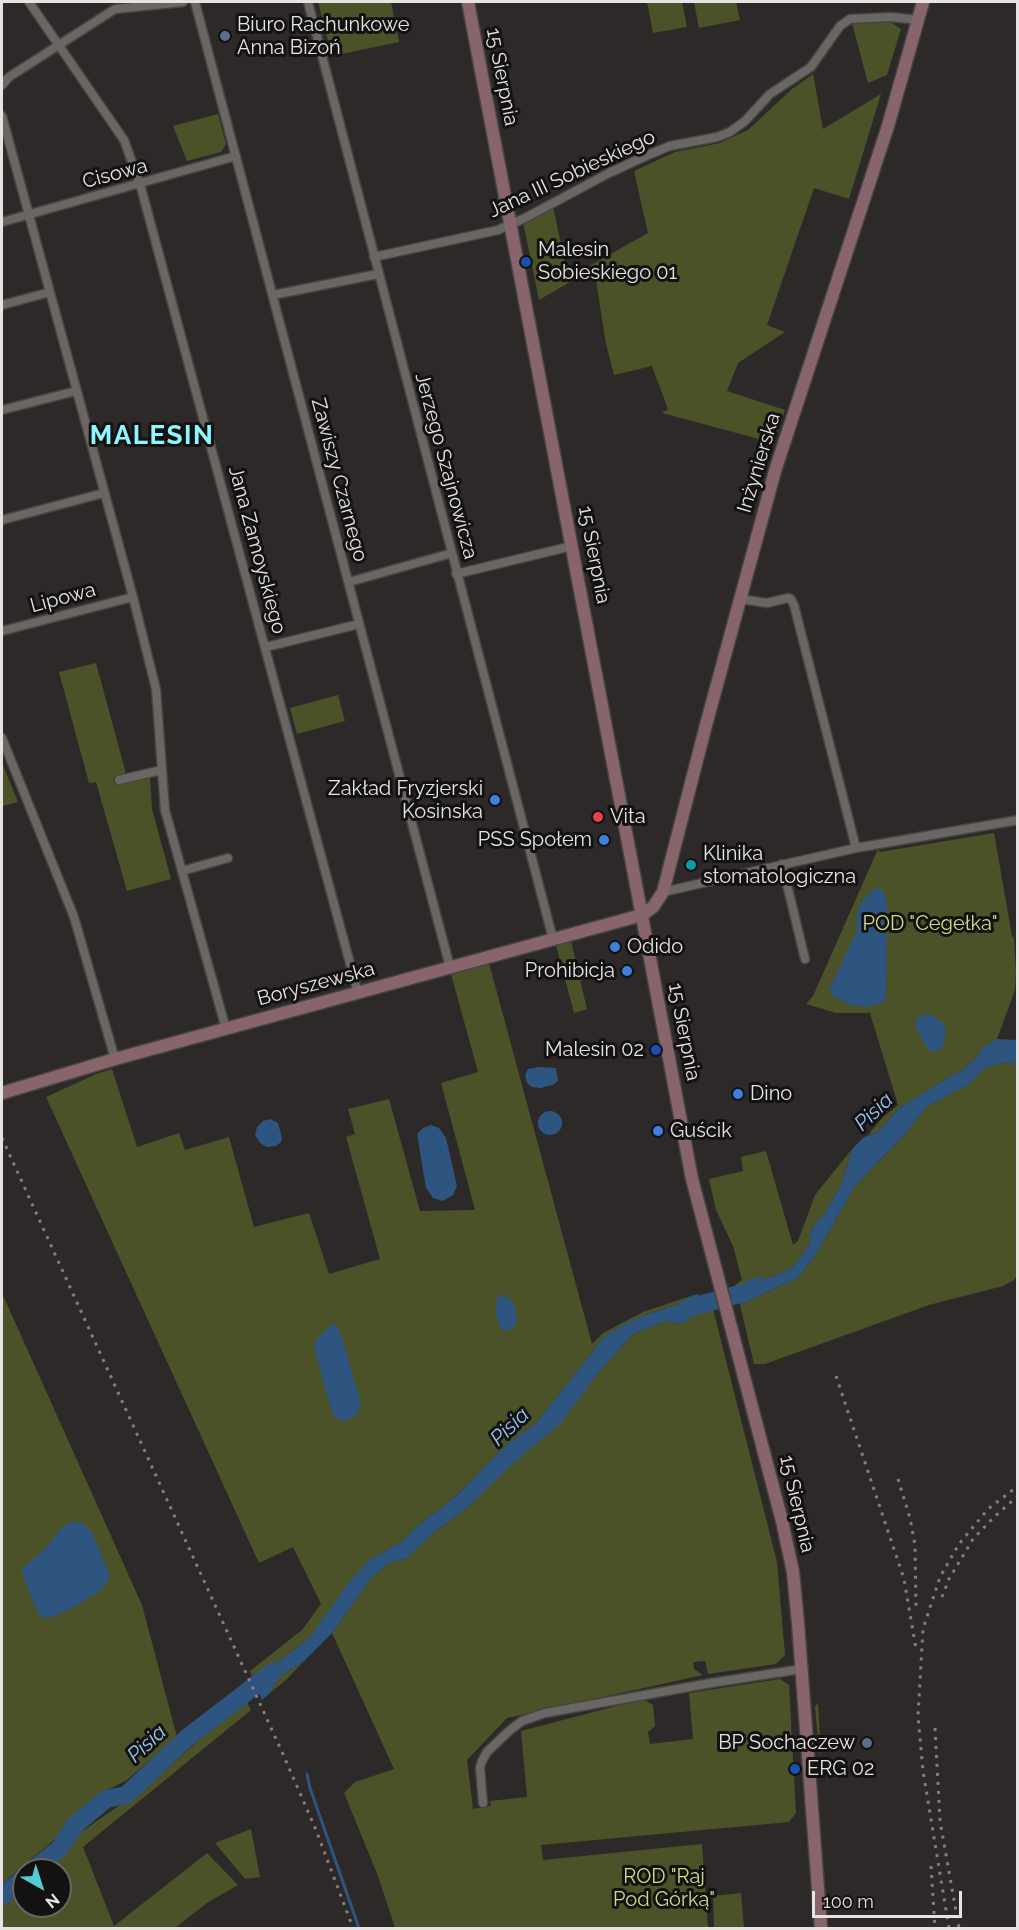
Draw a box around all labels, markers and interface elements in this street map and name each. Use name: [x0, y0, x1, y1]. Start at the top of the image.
place label: Biuro Rachunkowe Anna Bizoń: [237, 13, 409, 60]
street label: 15 Sierpnia: [481, 26, 523, 128]
marker: Biuro Rachunkowe Anna Bizoń: [218, 29, 232, 43]
street label: Jana III Sobieskiego: [485, 125, 659, 223]
street label: Cisowa: [80, 154, 150, 194]
place label: Malesin Sobieskiego 01: [538, 238, 677, 285]
marker: Malesin Sobieskiego 01: [519, 255, 533, 269]
street label: Jerzego Szajnowicza: [410, 370, 482, 562]
street label: Zawiszy Czarnego: [306, 396, 372, 564]
street label: Inżynierska: [732, 410, 786, 516]
district label: MALESIN: [90, 420, 214, 452]
street label: Jana Zamoyskiego: [223, 464, 291, 636]
street label: 15 Sierpnia: [573, 504, 615, 606]
street label: Lipowa: [28, 578, 98, 618]
place label: Zakład Fryzjerski Kosinska: [328, 777, 483, 824]
marker: Zakład Fryzjerski Kosinska: [488, 793, 502, 807]
place label: Vita: [610, 805, 646, 829]
marker: Vita: [591, 810, 605, 824]
place label: PSS Społem: [478, 828, 592, 852]
marker: PSS Społem: [597, 833, 611, 847]
place label: Klinika stomatologiczna: [703, 842, 856, 889]
marker: Klinika stomatologiczna: [684, 858, 698, 872]
park label: POD "Cegełka": [862, 912, 998, 936]
place label: Odido: [627, 935, 683, 959]
marker: Odido: [608, 940, 622, 954]
street label: Boryszewska: [255, 957, 377, 1011]
place label: Prohibicja: [525, 959, 615, 983]
marker: Prohibicja: [620, 964, 634, 978]
street label: 15 Sierpnia: [663, 981, 705, 1083]
place label: Malesin 02: [545, 1038, 644, 1062]
marker: Malesin 02: [649, 1043, 663, 1057]
place label: Dino: [750, 1082, 792, 1106]
marker: Dino: [731, 1087, 745, 1101]
water label: Pisia: [849, 1088, 899, 1136]
place label: Guścik: [670, 1119, 732, 1143]
marker: Guścik: [651, 1124, 665, 1138]
water label: Pisia: [485, 1403, 535, 1451]
street label: 15 Sierpnia: [774, 1453, 820, 1555]
water label: Pisia: [122, 1720, 172, 1768]
place label: BP Sochaczew: [718, 1731, 855, 1755]
marker: BP Sochaczew: [860, 1736, 874, 1750]
place label: ERG 02: [807, 1757, 874, 1781]
marker: ERG 02: [788, 1762, 802, 1776]
north arrow: [12, 1858, 72, 1918]
park label: ROD "Raj Pod Górką": [613, 1865, 715, 1912]
scale bar: [815, 1879, 965, 1917]
text: N: [42, 1890, 63, 1912]
text: 100 m: [823, 1891, 874, 1912]

